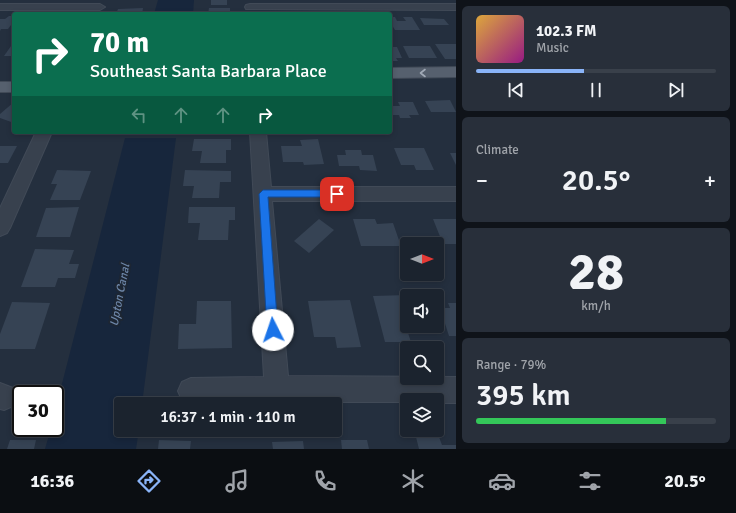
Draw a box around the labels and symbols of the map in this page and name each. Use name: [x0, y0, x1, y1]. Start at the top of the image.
one-way arrow: [420, 68, 426, 77]
pin: [320, 177, 354, 211]
north arrow: [400, 237, 444, 281]
water label: Upton Canal: [107, 261, 134, 328]
position arrow: [252, 309, 294, 351]
speed limit sign: 30: [12, 385, 64, 437]

